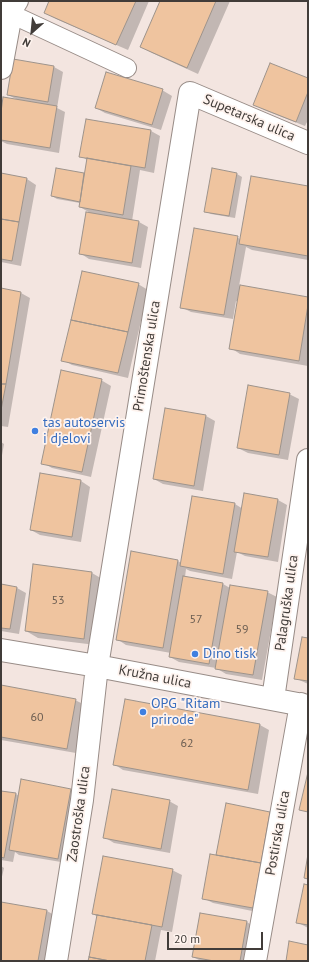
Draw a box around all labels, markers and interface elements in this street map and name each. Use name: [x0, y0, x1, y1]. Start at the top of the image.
north arrow: [12, 12, 52, 52]
text: N: [20, 35, 33, 51]
street label: Supetarska ulica: [201, 91, 297, 145]
street label: Primoštenska ulica: [130, 299, 164, 413]
place label: tas autoservis i djelovi: [43, 415, 125, 448]
marker: tas autoservis i djelovi: [30, 426, 40, 436]
street label: Palagruška ulica: [272, 554, 302, 652]
house number: 53: [51, 594, 65, 608]
house number: 57: [189, 613, 203, 627]
house number: 59: [235, 623, 249, 637]
place label: Dino tisk: [203, 646, 256, 662]
marker: Dino tisk: [190, 649, 200, 659]
street label: Kružna ulica: [117, 662, 193, 692]
place label: OPG "Ritam prirode": [151, 696, 220, 728]
marker: OPG "Ritam prirode": [138, 707, 148, 717]
house number: 60: [30, 711, 44, 725]
house number: 62: [180, 737, 194, 751]
street label: Zaostroška ulica: [64, 765, 94, 863]
street label: Postirska ulica: [262, 789, 294, 877]
scale bar: [169, 924, 265, 950]
text: 20 m: [174, 931, 200, 946]

